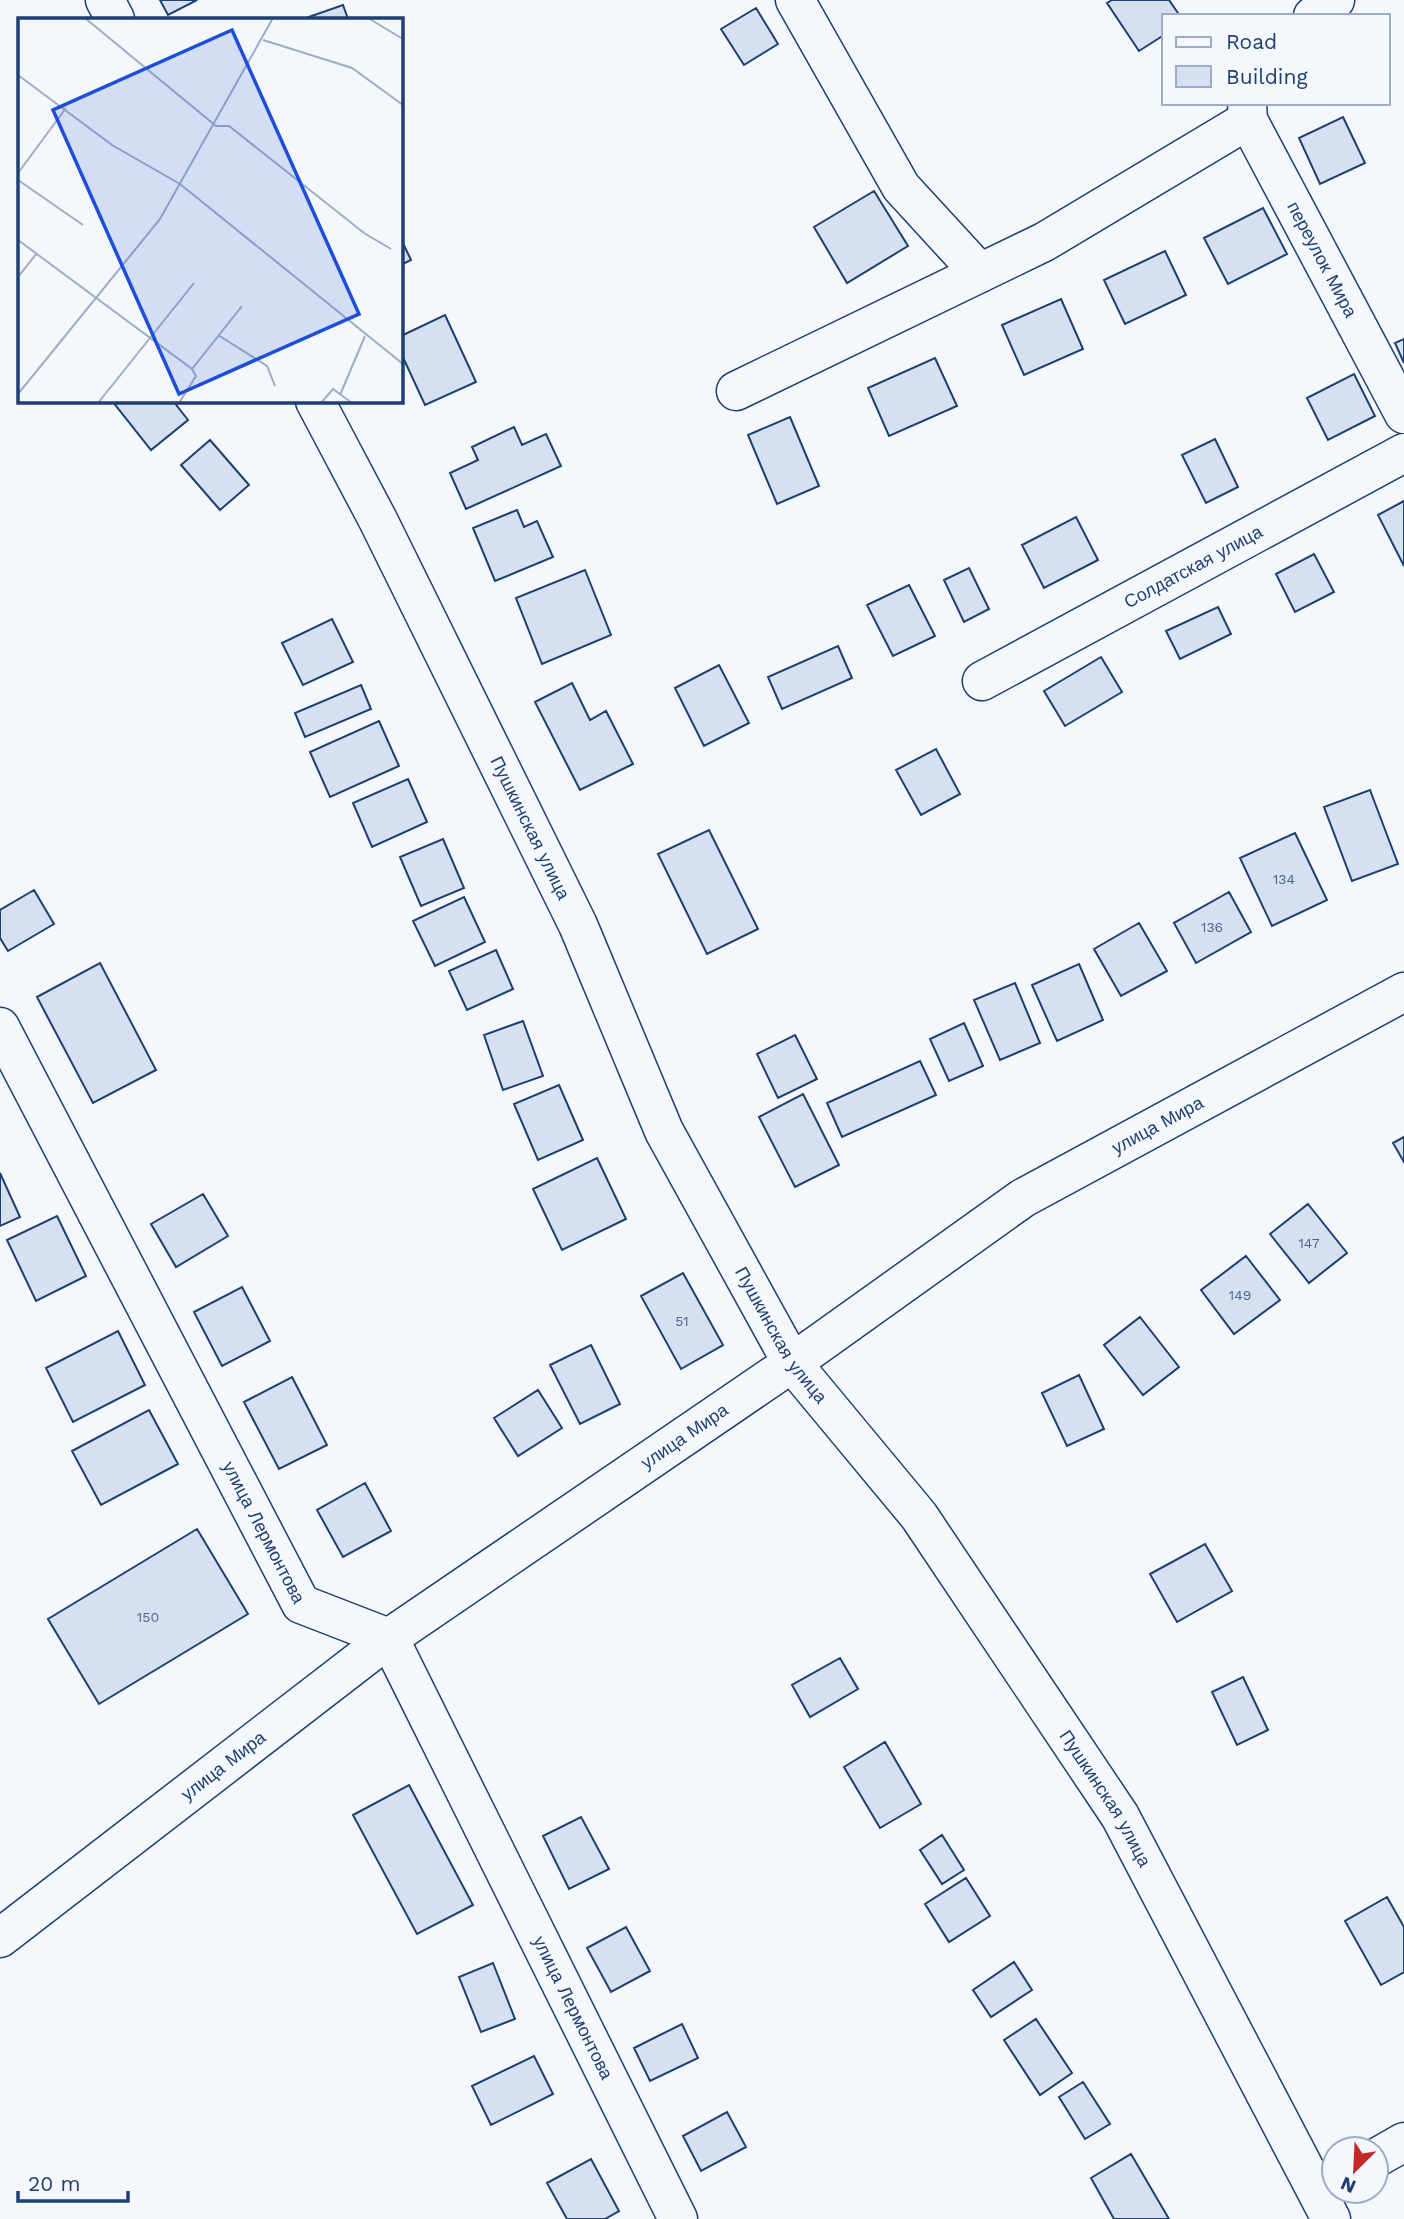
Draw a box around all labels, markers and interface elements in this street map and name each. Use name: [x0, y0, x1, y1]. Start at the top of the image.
legend: [1162, 14, 1390, 105]
inset map: [18, 18, 402, 402]
text: Road: [1226, 29, 1277, 54]
text: Building: [1226, 64, 1308, 89]
street label: переулок Мира: [1283, 198, 1362, 322]
street label: Солдатская улица: [1120, 520, 1267, 612]
street label: Пушкинская улица: [486, 753, 575, 904]
house number: 134: [1273, 871, 1295, 887]
house number: 136: [1201, 919, 1223, 935]
street label: улица Мира: [1108, 1091, 1208, 1158]
house number: 147: [1298, 1235, 1320, 1251]
street label: Пушкинская улица: [731, 1263, 832, 1408]
house number: 149: [1229, 1287, 1251, 1303]
house number: 51: [675, 1313, 689, 1329]
street label: улица Мира: [637, 1398, 733, 1473]
street label: улица Лермонтова: [218, 1458, 310, 1608]
house number: 150: [137, 1609, 159, 1625]
street label: улица Мира: [177, 1726, 270, 1804]
street label: Пушкинская улица: [1055, 1726, 1156, 1871]
street label: улица Лермонтова: [529, 1932, 618, 2083]
north arrow: [1320, 2135, 1390, 2205]
scale bar: [18, 2160, 128, 2204]
text: 20 m: [28, 2171, 80, 2196]
text: N: [1337, 2172, 1359, 2198]

